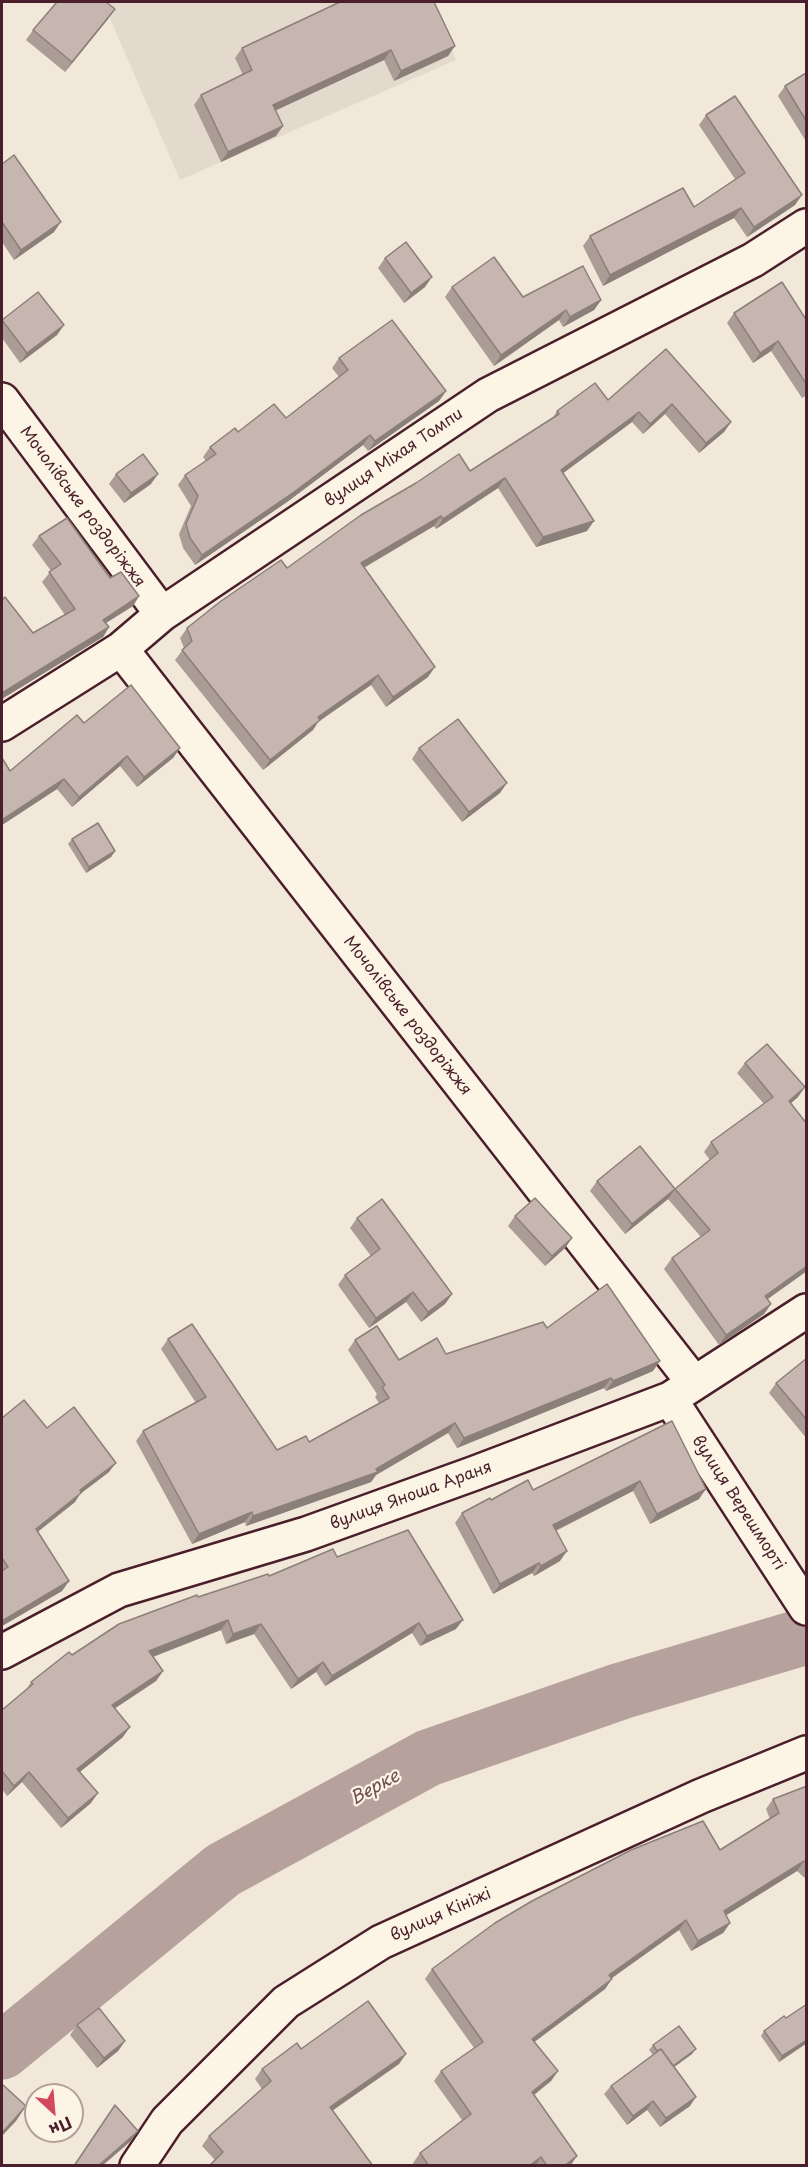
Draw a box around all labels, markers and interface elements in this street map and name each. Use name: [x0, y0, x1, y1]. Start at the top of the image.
street label: вулиця Міхая Томпи: [321, 404, 467, 512]
street label: Мочолівське роздоріжжя: [15, 423, 149, 591]
street label: Мочолівське роздоріжжя: [339, 933, 475, 1099]
street label: вулиця Верешморті: [687, 1432, 789, 1574]
street label: вулиця Яноша Араня: [327, 1458, 495, 1534]
water label: Верке: [347, 1766, 403, 1810]
street label: вулиця Кініжі: [388, 1884, 494, 1946]
north arrow: [24, 2083, 84, 2143]
text: Пн: [45, 2112, 77, 2143]

